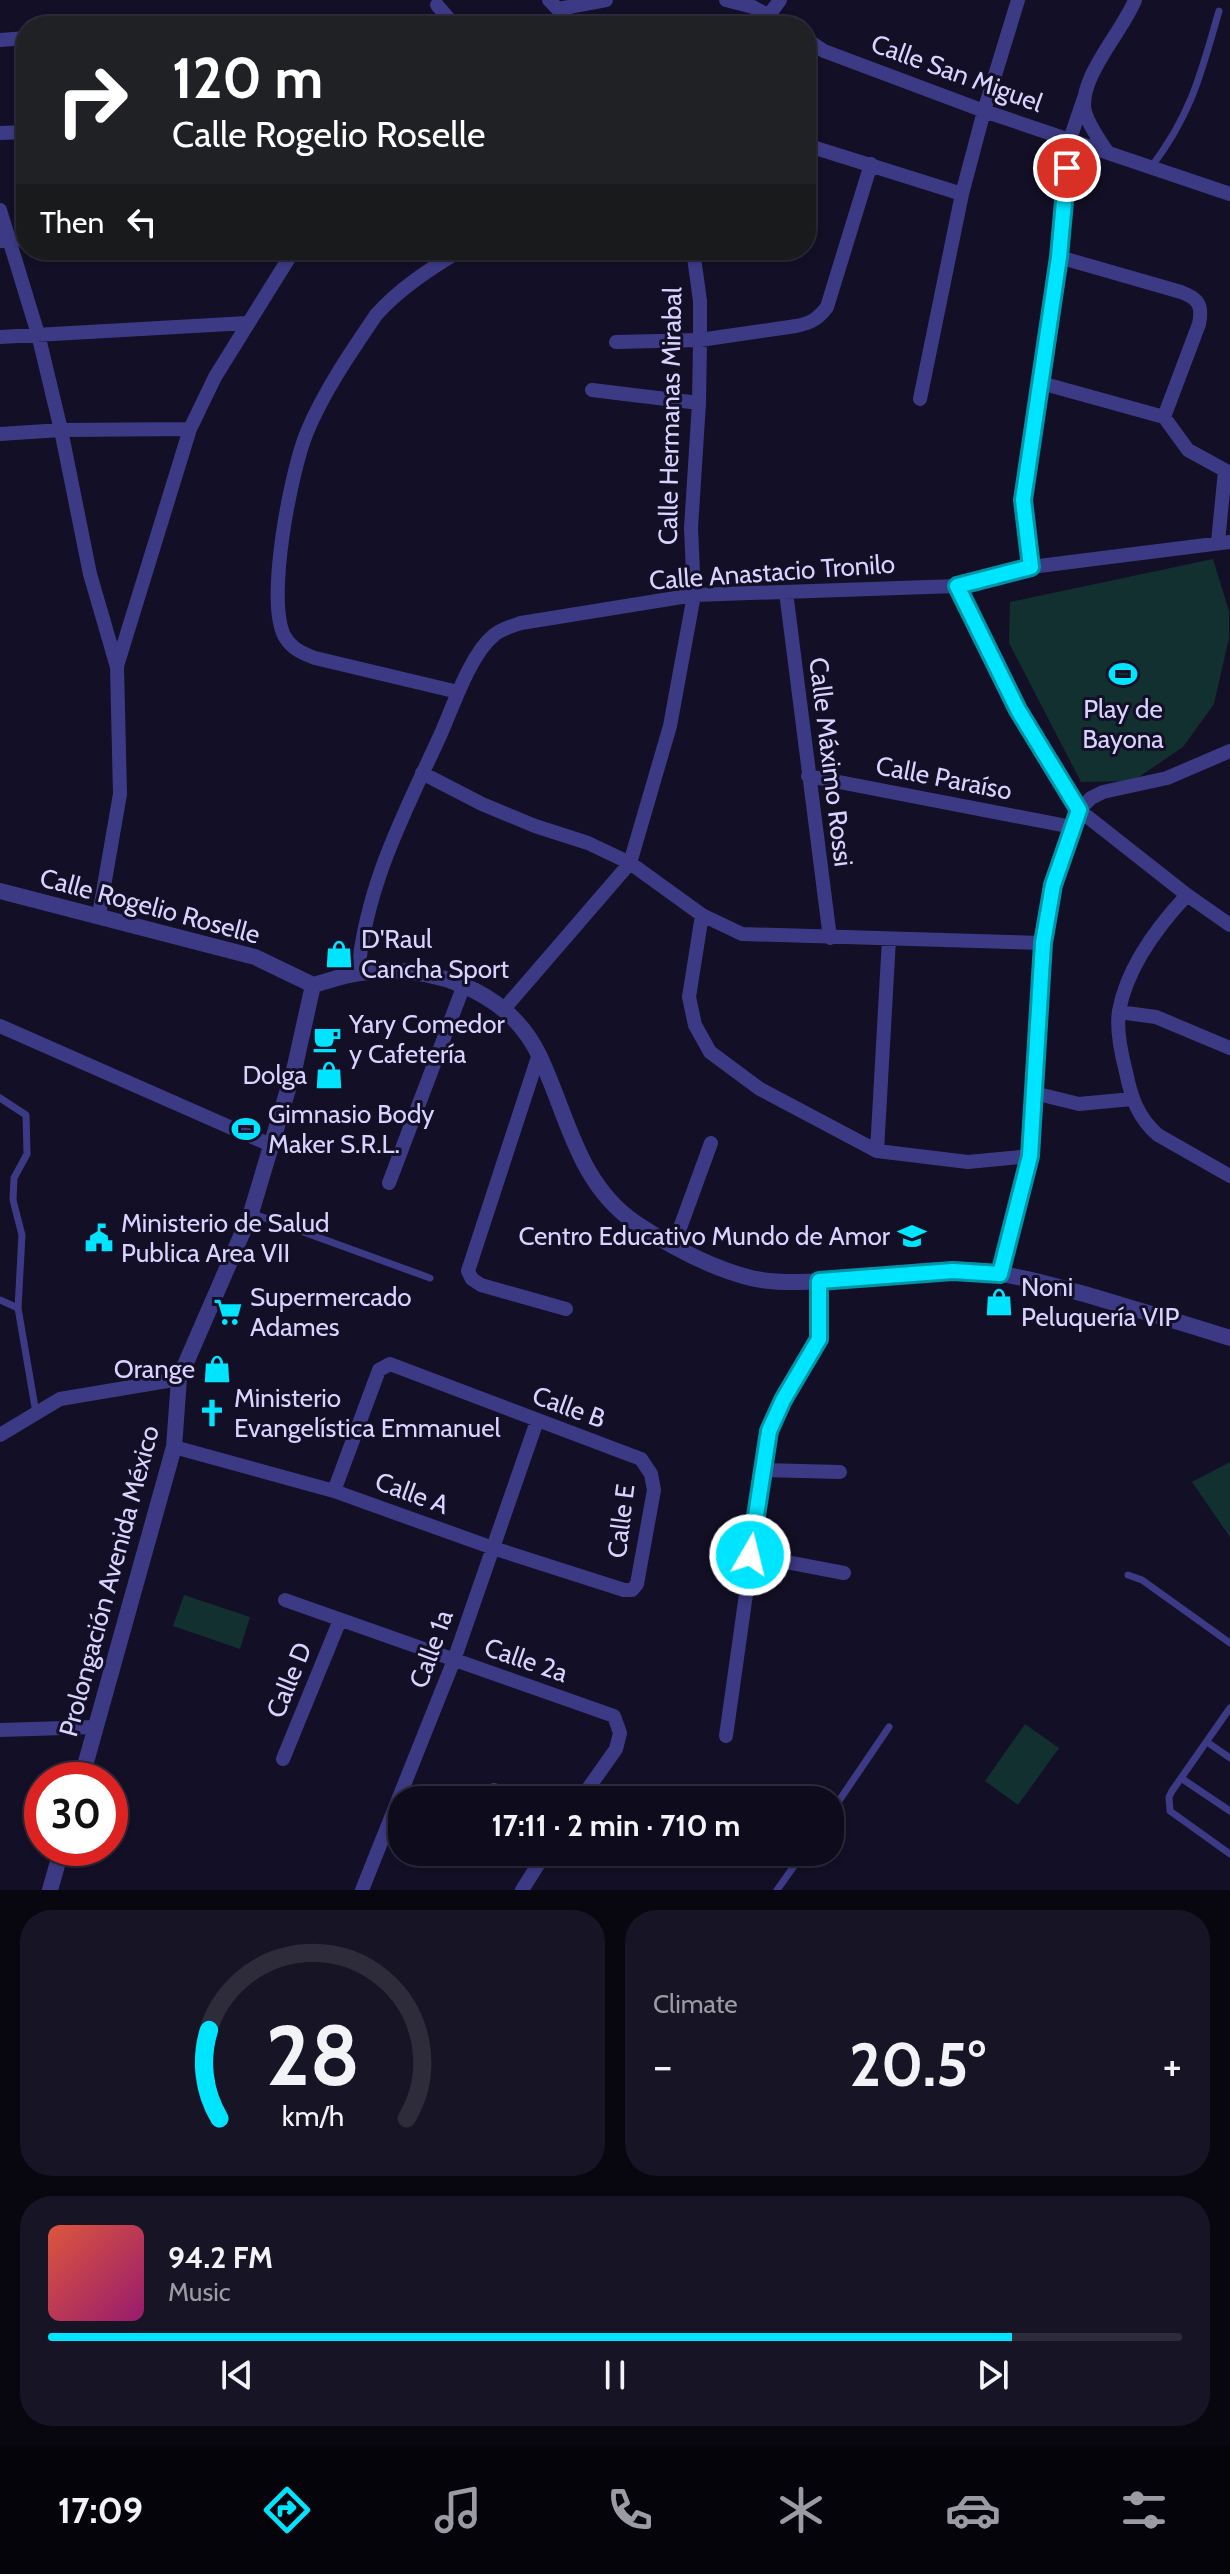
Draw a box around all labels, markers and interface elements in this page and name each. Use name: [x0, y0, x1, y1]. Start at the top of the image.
street label: Calle San Miguel: [867, 27, 1047, 119]
text: 120 m: [172, 44, 323, 112]
icon: right: [40, 48, 144, 152]
text: Calle Rogelio Roselle: [172, 112, 485, 156]
pin: [1033, 134, 1101, 202]
icon: arrive: [1045, 146, 1089, 190]
icon: left: [120, 200, 164, 244]
text: Then: [40, 204, 104, 241]
street label: Calle Hermanas Mirabal: [652, 287, 688, 545]
street label: Calle Anastacio Tronilo: [648, 547, 896, 597]
street label: Calle Máximo Rossi: [802, 656, 860, 868]
sports icon: Play de Bayona: [1108, 659, 1138, 689]
place label: Play de Bayona: [1082, 693, 1164, 755]
street label: Calle Paraíso: [873, 749, 1015, 807]
street label: Calle Rogelio Roselle: [37, 861, 263, 951]
place label: D'Raul Cancha Sport: [361, 923, 509, 985]
shop icon: D'Raul Cancha Sport: [324, 939, 354, 969]
place label: Yary Comedor y Cafetería: [348, 1008, 505, 1070]
cafe icon: Yary Comedor y Cafetería: [312, 1024, 342, 1054]
place label: Dolga: [242, 1059, 308, 1091]
shop icon: Dolga: [314, 1060, 344, 1090]
place label: Gimnasio Body Maker S.R.L.: [268, 1098, 434, 1160]
sports icon: Gimnasio Body Maker S.R.L.: [231, 1114, 261, 1144]
place label: Ministerio de Salud Publica Area VII: [121, 1207, 329, 1269]
place label: Centro Educativo Mundo de Amor: [518, 1220, 891, 1252]
school or university icon: Centro Educativo Mundo de Amor: [897, 1221, 927, 1251]
public building icon: Ministerio de Salud Publica Area VII: [84, 1223, 114, 1253]
place label: Noni Peluquería VIP: [1021, 1271, 1180, 1333]
place label: Supermercado Adames: [250, 1281, 412, 1343]
shop icon: Noni Peluquería VIP: [984, 1287, 1014, 1317]
supermarket icon: Supermercado Adames: [213, 1297, 243, 1327]
place label: Orange: [114, 1353, 195, 1385]
shop icon: Orange: [202, 1354, 232, 1384]
street label: Calle B: [528, 1379, 610, 1435]
place label: Ministerio Evangelística Emmanuel: [234, 1382, 501, 1444]
church icon: Ministerio Evangelística Emmanuel: [197, 1398, 227, 1428]
street label: Prolongación Avenida México: [52, 1422, 166, 1740]
street label: Calle A: [371, 1465, 453, 1521]
street label: Calle E: [601, 1482, 641, 1560]
position arrow: [708, 1513, 792, 1597]
street label: Calle 1a: [402, 1605, 460, 1692]
street label: Calle 2a: [480, 1631, 572, 1689]
street label: Calle D: [259, 1638, 319, 1722]
speed limit sign: 30: [24, 1762, 128, 1866]
text: 17:11 · 2 min · 710 m: [492, 1807, 740, 1844]
text: Climate: [653, 1988, 738, 2020]
text: 28: [265, 2005, 360, 2106]
text: 20.5°: [849, 2028, 986, 2101]
text: −: [653, 2039, 672, 2092]
text: +: [1163, 2039, 1182, 2092]
text: km/h: [281, 2098, 344, 2133]
text: 94.2 FM: [168, 2239, 273, 2276]
text: Music: [168, 2276, 231, 2308]
icon: previous: [215, 2353, 259, 2397]
icon: pause: [593, 2353, 637, 2397]
icon: next: [971, 2353, 1015, 2397]
icon: directions: [259, 2482, 315, 2538]
icon: music: [430, 2482, 486, 2538]
icon: phone: [602, 2482, 658, 2538]
icon: climate: [773, 2482, 829, 2538]
icon: car: [945, 2482, 1001, 2538]
icon: filters: [1116, 2482, 1172, 2538]
text: 17:09: [58, 2488, 143, 2532]

